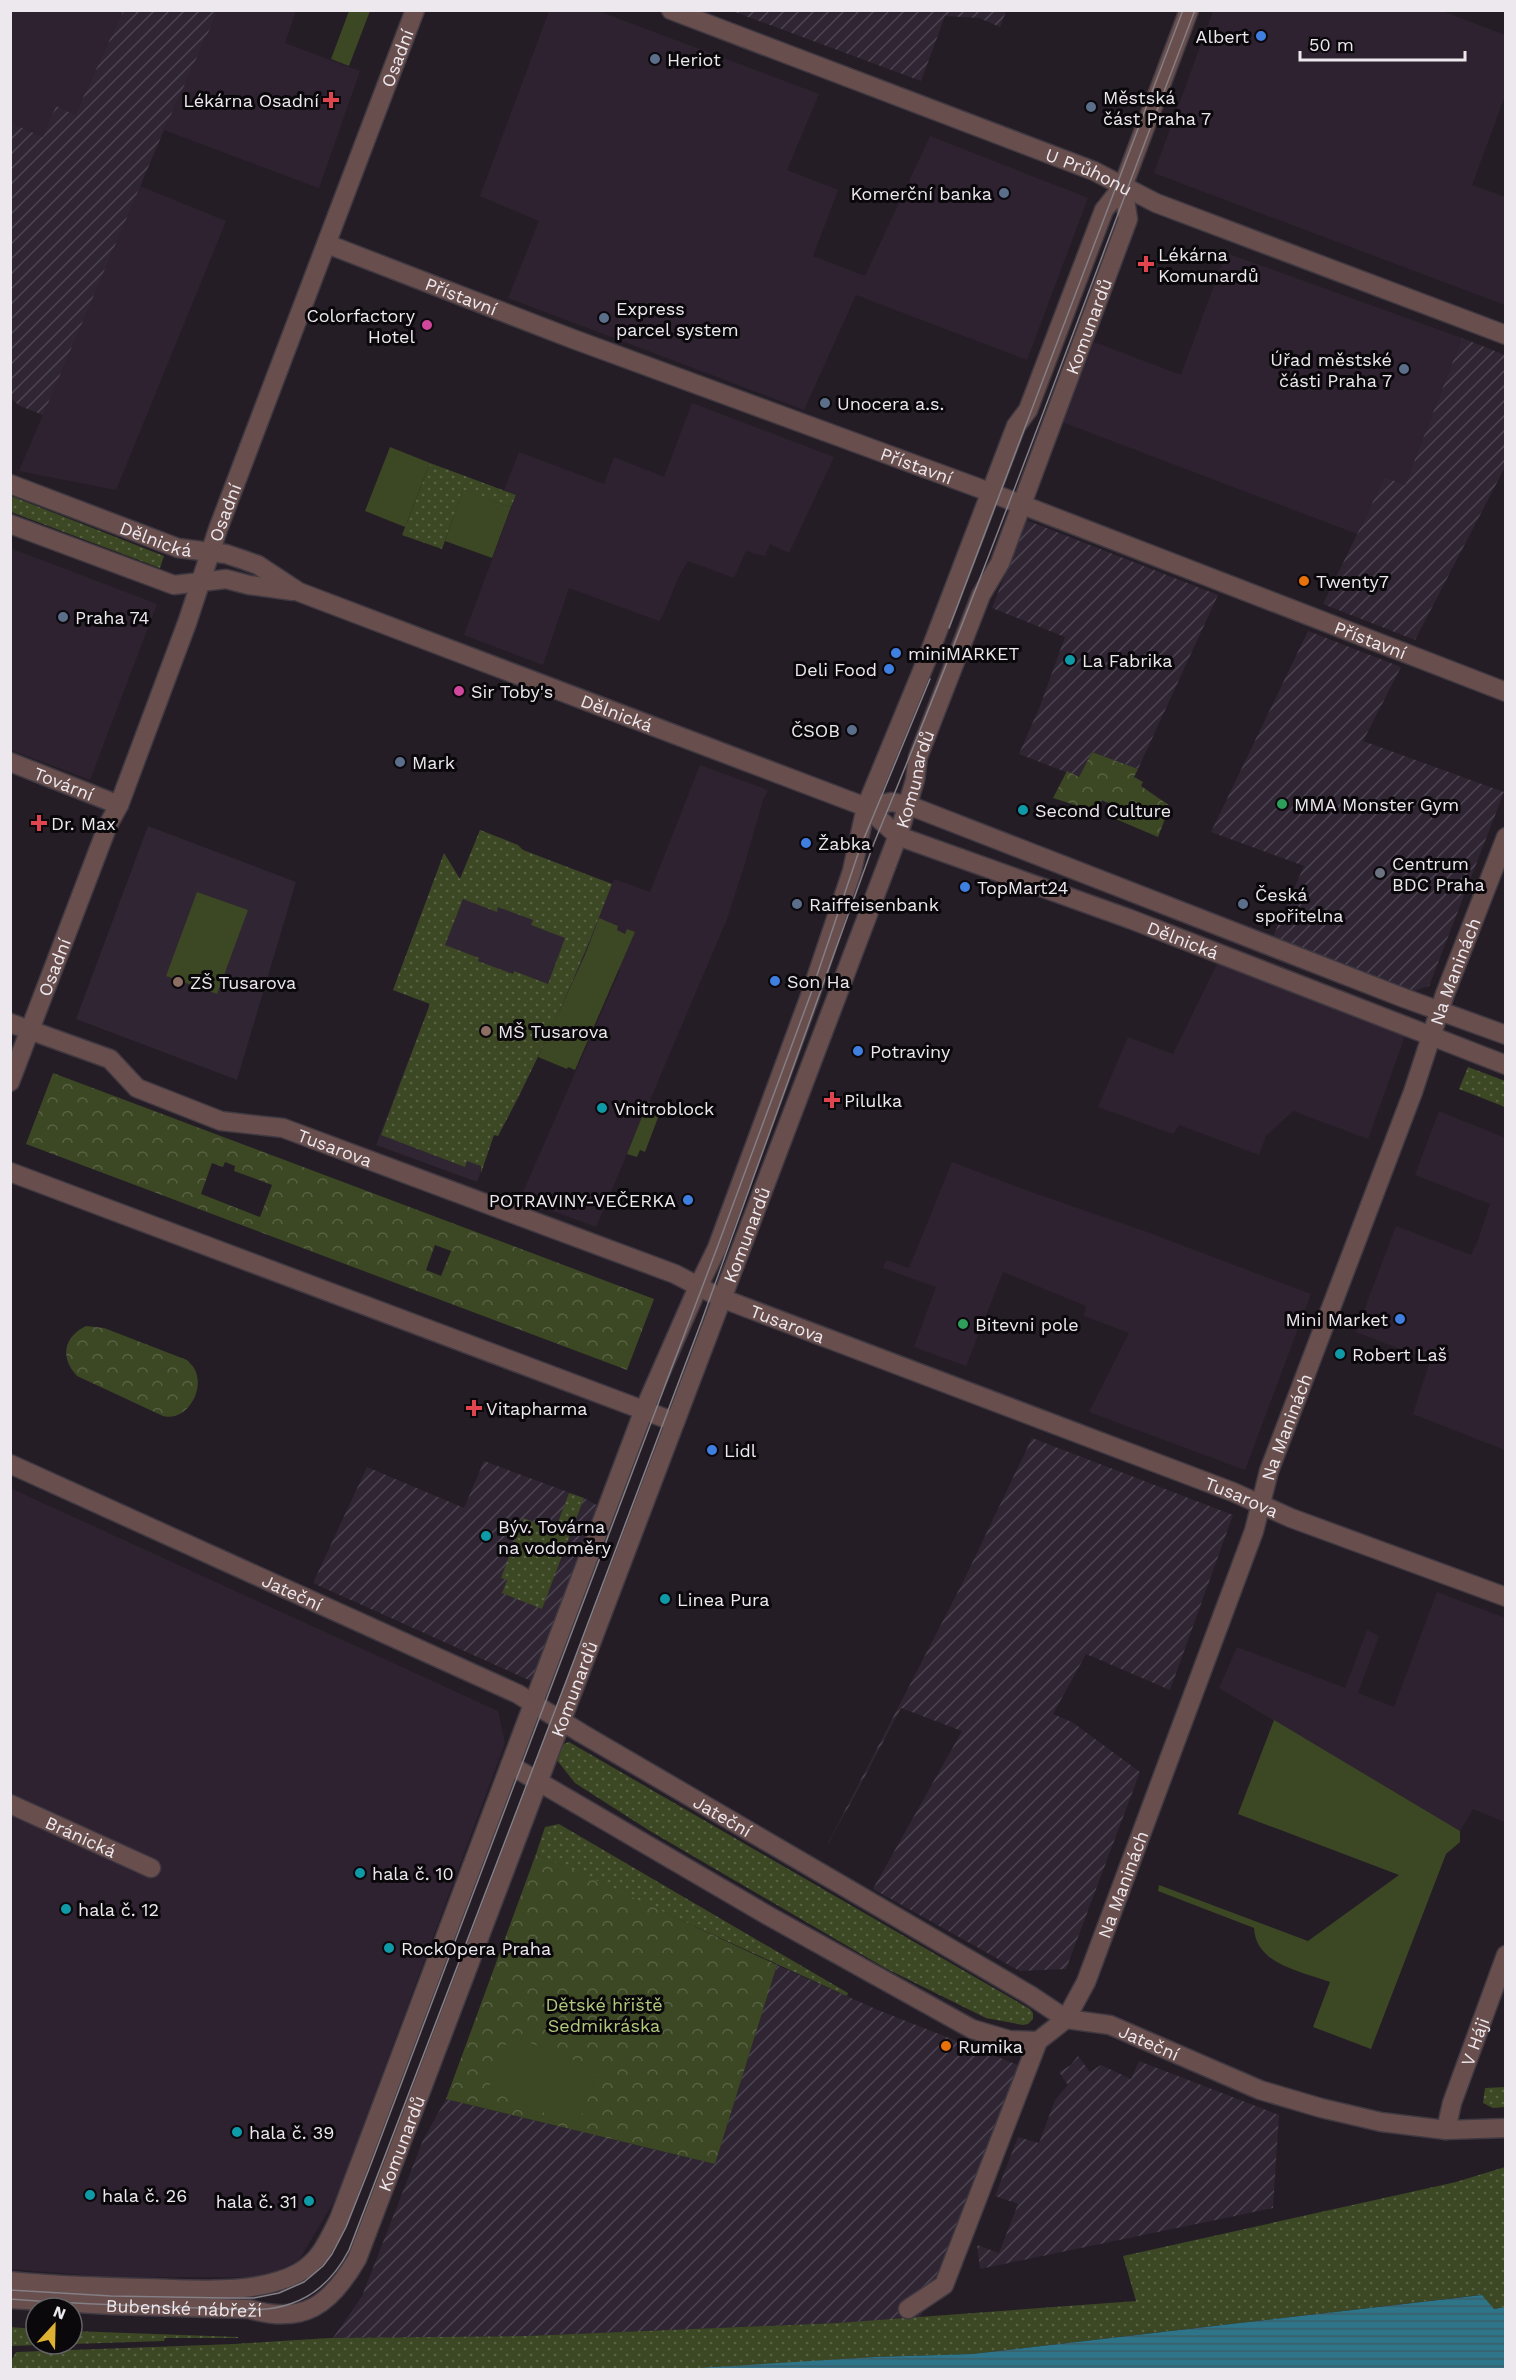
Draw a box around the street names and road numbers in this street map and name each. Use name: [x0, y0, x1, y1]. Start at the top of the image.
street label: Osadní: [376, 26, 417, 90]
street label: U Průhonu: [1043, 143, 1136, 199]
street label: Přístavní: [422, 272, 500, 319]
street label: Komunardů: [1061, 275, 1116, 377]
street label: Přístavní: [878, 442, 956, 488]
street label: Osadní: [204, 480, 245, 544]
street label: Dělnická: [117, 516, 193, 560]
street label: Přístavní: [1332, 616, 1410, 663]
street label: Dělnická: [578, 689, 656, 736]
street label: Komunardů: [891, 727, 938, 830]
street label: Tovární: [31, 762, 97, 805]
street label: Na Maninách: [1425, 914, 1484, 1028]
street label: Dělnická: [1144, 916, 1222, 963]
street label: Osadní: [33, 935, 74, 999]
street label: Tusarova: [295, 1124, 375, 1171]
street label: Komunardů: [719, 1184, 774, 1286]
street label: Tusarova: [748, 1300, 828, 1347]
street label: Na Maninách: [1257, 1370, 1316, 1483]
street label: Tusarova: [1202, 1472, 1282, 1521]
street label: Jateční: [259, 1569, 326, 1615]
street label: Komunardů: [546, 1638, 601, 1740]
street label: Jateční: [690, 1791, 756, 1841]
street label: Bránická: [42, 1811, 120, 1861]
street label: Na Maninách: [1093, 1828, 1152, 1941]
street label: V Háji: [1456, 2014, 1493, 2069]
street label: Jateční: [1116, 2020, 1183, 2064]
street label: Komunardů: [373, 2092, 429, 2194]
street label: Bubenské nábřeží: [105, 2294, 263, 2320]

